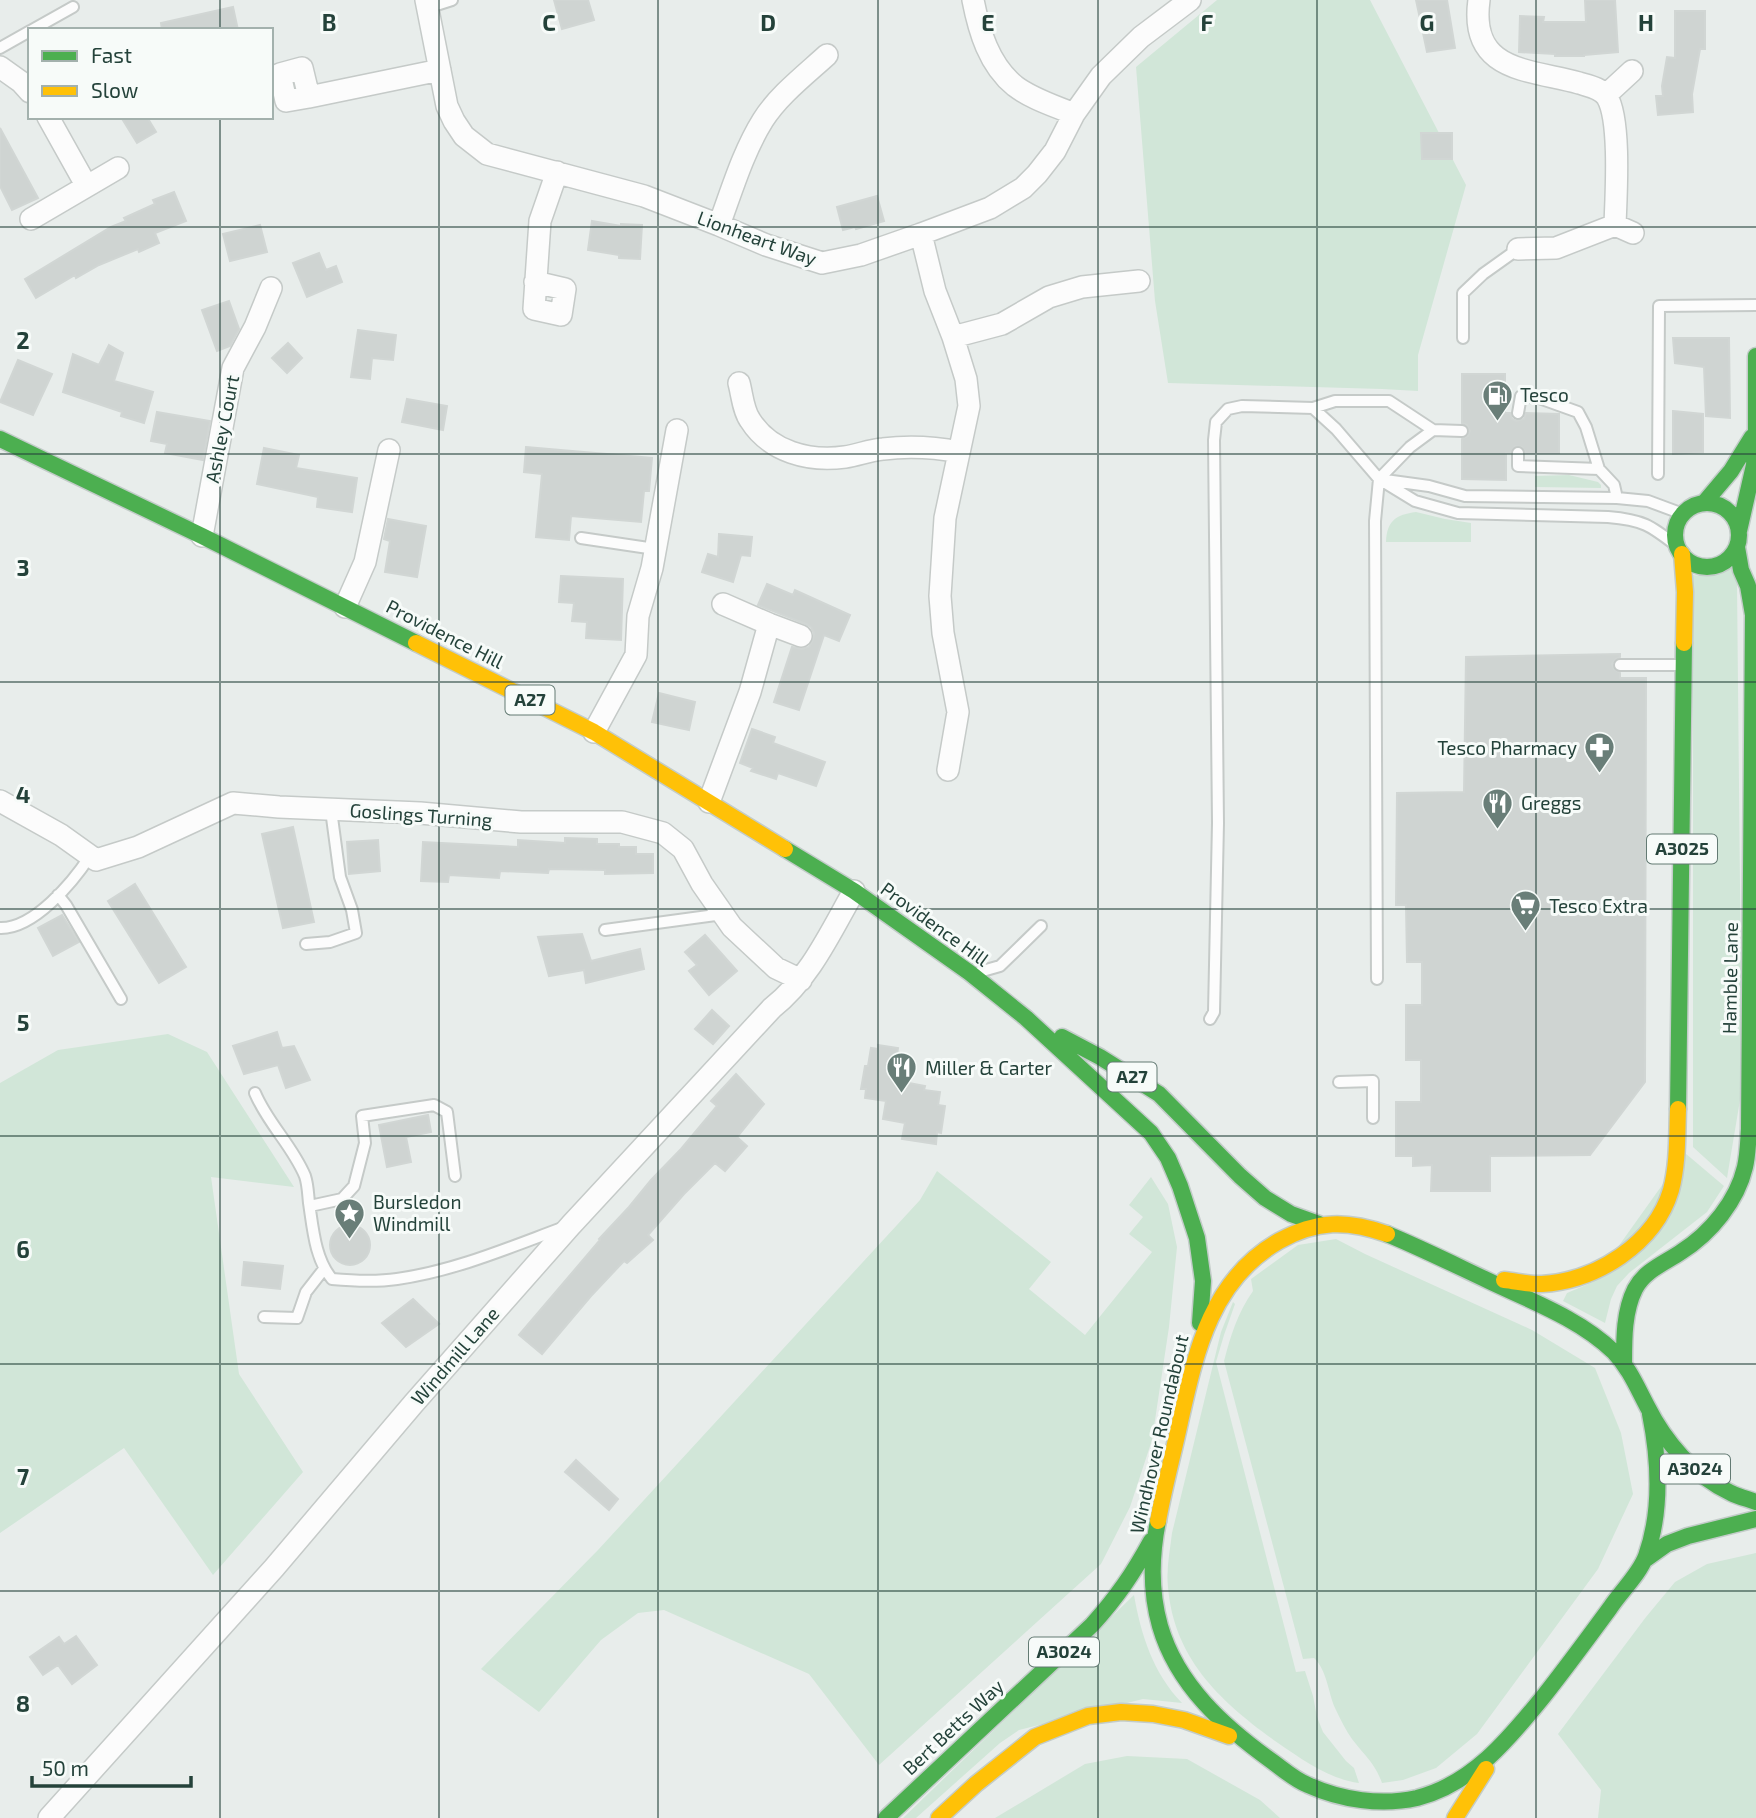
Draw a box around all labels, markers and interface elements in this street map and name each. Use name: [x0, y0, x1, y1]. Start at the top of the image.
text: B: [322, 8, 336, 36]
text: C: [542, 8, 556, 36]
text: D: [760, 8, 776, 36]
text: E: [981, 8, 995, 36]
text: F: [1201, 8, 1214, 36]
text: G: [1420, 8, 1434, 36]
text: H: [1638, 8, 1654, 36]
legend: [28, 28, 273, 119]
text: Fast: [91, 42, 132, 67]
text: Slow: [91, 77, 138, 102]
street label: Lionheart Way: [694, 205, 820, 270]
text: 2: [16, 326, 30, 354]
street label: Ashley Court: [200, 373, 243, 485]
fuel station icon: Tesco: [1480, 378, 1514, 422]
place label: Tesco: [1520, 383, 1569, 406]
text: 3: [16, 553, 30, 581]
street label: Providence Hill: [383, 594, 508, 673]
road number: A27: [505, 686, 554, 714]
pharmacy icon: Tesco Pharmacy: [1583, 731, 1617, 775]
place label: Tesco Pharmacy: [1437, 736, 1577, 759]
text: 4: [16, 780, 30, 808]
restaurant icon: Greggs: [1481, 786, 1515, 830]
place label: Greggs: [1521, 791, 1581, 814]
street label: Goslings Turning: [349, 798, 494, 831]
road number: A3025: [1647, 834, 1717, 864]
street label: Providence Hill: [877, 877, 994, 971]
supermarket icon: Tesco Extra: [1509, 889, 1543, 933]
place label: Tesco Extra: [1549, 894, 1648, 917]
street label: Hamble Lane: [1717, 922, 1742, 1034]
text: 5: [17, 1008, 29, 1036]
restaurant icon: Miller & Carter: [885, 1051, 919, 1095]
place label: Miller & Carter: [925, 1056, 1053, 1079]
road number: A27: [1108, 1062, 1156, 1092]
place label: Bursledon Windmill: [373, 1190, 461, 1235]
place icon: Bursledon Windmill: [333, 1196, 367, 1240]
text: 6: [16, 1235, 30, 1263]
street label: Windmill Lane: [406, 1302, 503, 1409]
street label: Windhover Roundabout: [1124, 1332, 1193, 1536]
road number: A3024: [1660, 1454, 1730, 1484]
text: 7: [17, 1462, 29, 1490]
road number: A3024: [1029, 1638, 1099, 1666]
street label: Bert Betts Way: [897, 1674, 1008, 1779]
text: 8: [16, 1689, 30, 1717]
scale bar: [32, 1744, 191, 1788]
text: 50 m: [42, 1755, 89, 1780]

